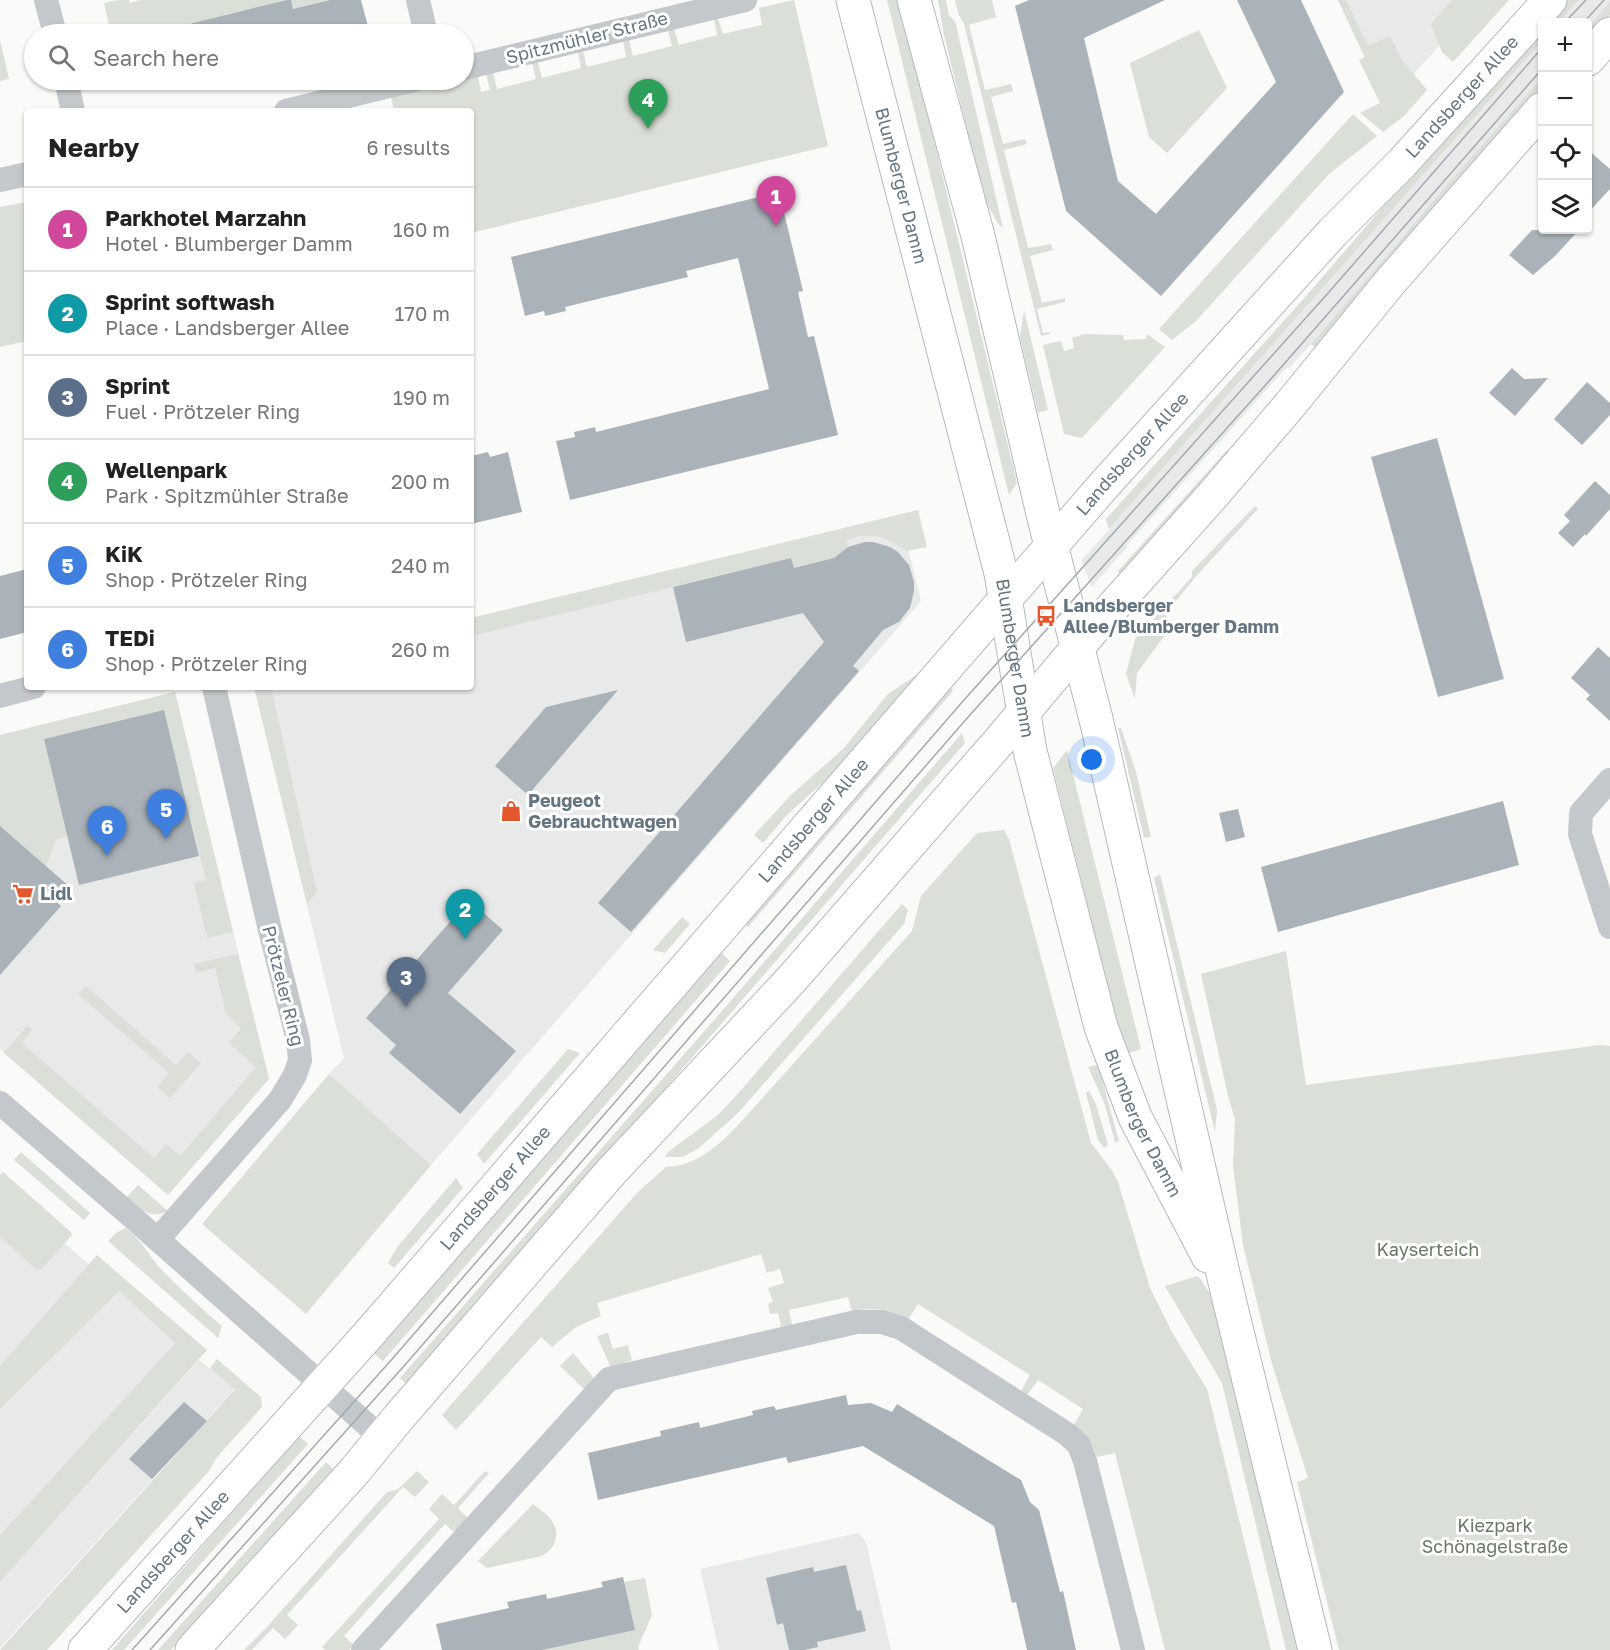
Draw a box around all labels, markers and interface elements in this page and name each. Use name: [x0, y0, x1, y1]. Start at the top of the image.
street label: Spitzmühler Straße: [504, 6, 670, 68]
map controls: [1538, 18, 1592, 234]
button: +: [1538, 18, 1592, 72]
search box: [24, 24, 474, 90]
street label: Landsberger Allee: [1400, 30, 1522, 162]
icon: search: [45, 41, 78, 74]
text: Search here: [93, 44, 219, 71]
button: −: [1538, 72, 1592, 126]
pin: 4: [628, 80, 668, 129]
street label: Blumberger Damm: [871, 105, 933, 266]
button: locate: [1538, 126, 1592, 180]
text: Nearby: [48, 132, 139, 163]
text: 6 results: [366, 135, 450, 159]
pin: 1: [756, 176, 796, 226]
button: layers: [1538, 180, 1592, 234]
text: Parkhotel Marzahn: [105, 204, 306, 231]
text: 1: [62, 217, 73, 241]
text: 160 m: [393, 217, 450, 241]
text: Hotel · Blumberger Damm: [105, 231, 353, 255]
text: Sprint softwash: [105, 288, 275, 315]
text: 2: [61, 301, 74, 325]
text: 170 m: [395, 301, 450, 325]
text: Place · Landsberger Allee: [105, 315, 349, 339]
text: Sprint: [105, 372, 170, 399]
text: 3: [61, 385, 74, 409]
text: 190 m: [393, 385, 450, 409]
street label: Landsberger Allee: [1071, 387, 1193, 519]
text: Fuel · Prötzeler Ring: [105, 399, 300, 423]
text: Wellenpark: [105, 456, 227, 483]
text: 4: [61, 469, 74, 493]
text: 200 m: [391, 469, 450, 493]
text: Park · Spitzmühler Straße: [105, 483, 349, 507]
text: KiK: [105, 540, 143, 567]
text: 5: [61, 553, 74, 577]
text: 240 m: [391, 553, 450, 577]
text: Shop · Prötzeler Ring: [105, 567, 307, 591]
street label: Blumberger Damm: [992, 577, 1040, 739]
place label: Landsberger Allee/Blumberger Damm: [1063, 594, 1279, 637]
bus stop icon: Landsberger Allee/Blumberger Damm: [1034, 604, 1058, 628]
text: TEDi: [105, 624, 155, 651]
text: 6: [61, 637, 74, 661]
text: 260 m: [391, 637, 450, 661]
text: Shop · Prötzeler Ring: [105, 651, 307, 675]
your location: [1077, 745, 1106, 774]
street label: Landsberger Allee: [753, 753, 873, 887]
place label: Peugeot Gebrauchtwagen: [528, 789, 677, 832]
pin: 5: [146, 790, 186, 839]
shop icon: Peugeot Gebrauchtwagen: [499, 799, 523, 823]
pin: 6: [88, 806, 126, 856]
supermarket icon: Lidl: [11, 882, 35, 906]
place label: Lidl: [40, 882, 72, 904]
pin: 2: [446, 890, 484, 939]
street label: Prötzeler Ring: [258, 923, 310, 1048]
pin: 3: [386, 958, 426, 1007]
street label: Blumberger Damm: [1100, 1046, 1187, 1200]
street label: Landsberger Allee: [435, 1120, 555, 1254]
park label: Kayserteich: [1377, 1238, 1479, 1260]
street label: Landsberger Allee: [112, 1485, 233, 1617]
park label: Kiezpark Schönagelstraße: [1422, 1514, 1568, 1557]

